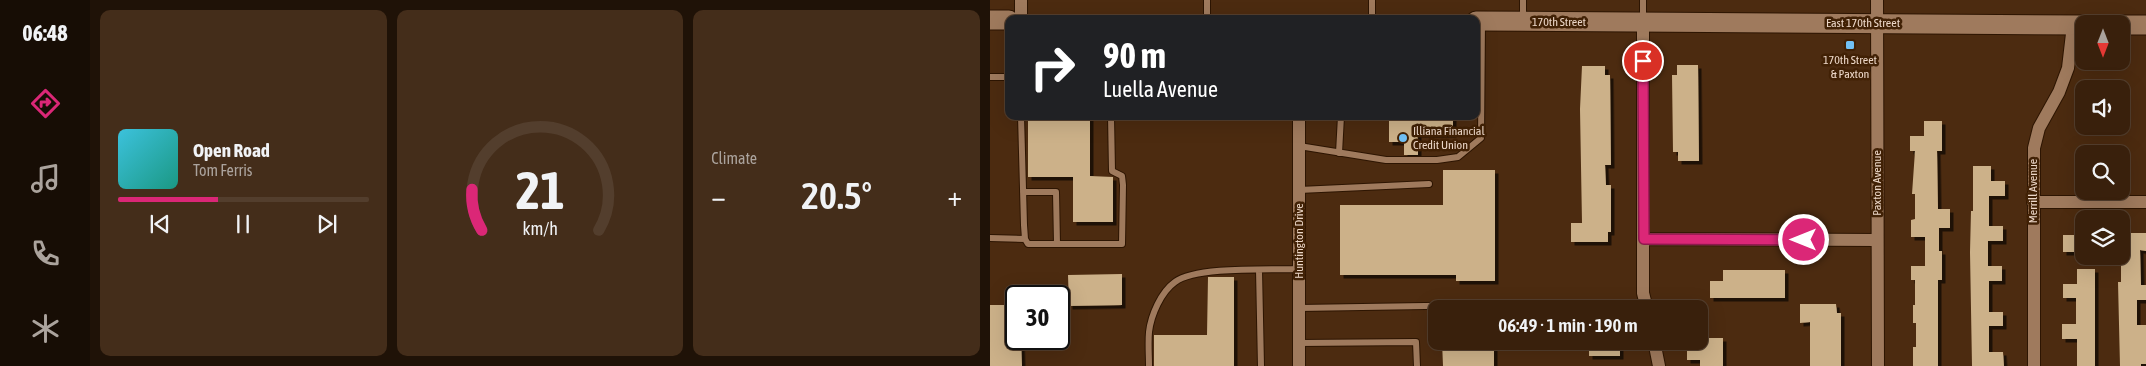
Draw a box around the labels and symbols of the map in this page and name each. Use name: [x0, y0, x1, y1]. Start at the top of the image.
street label: 170th Street: [1532, 15, 1587, 29]
north arrow: [2075, 15, 2130, 70]
street label: East 170th Street: [1826, 16, 1901, 30]
marker: 170th Street & Paxton: [1844, 39, 1856, 51]
pin: [1622, 40, 1664, 82]
place label: 170th Street & Paxton: [1823, 53, 1878, 81]
place label: Illiana Financial Credit Union: [1413, 124, 1485, 152]
marker: Illiana Financial Credit Union: [1397, 132, 1409, 144]
street label: Paxton Avenue: [1870, 150, 1884, 216]
street label: Merrill Avenue: [2026, 159, 2040, 223]
street label: Huntington Drive: [1292, 203, 1306, 279]
position arrow: [1777, 213, 1829, 265]
speed limit sign: 30: [1005, 285, 1070, 350]

